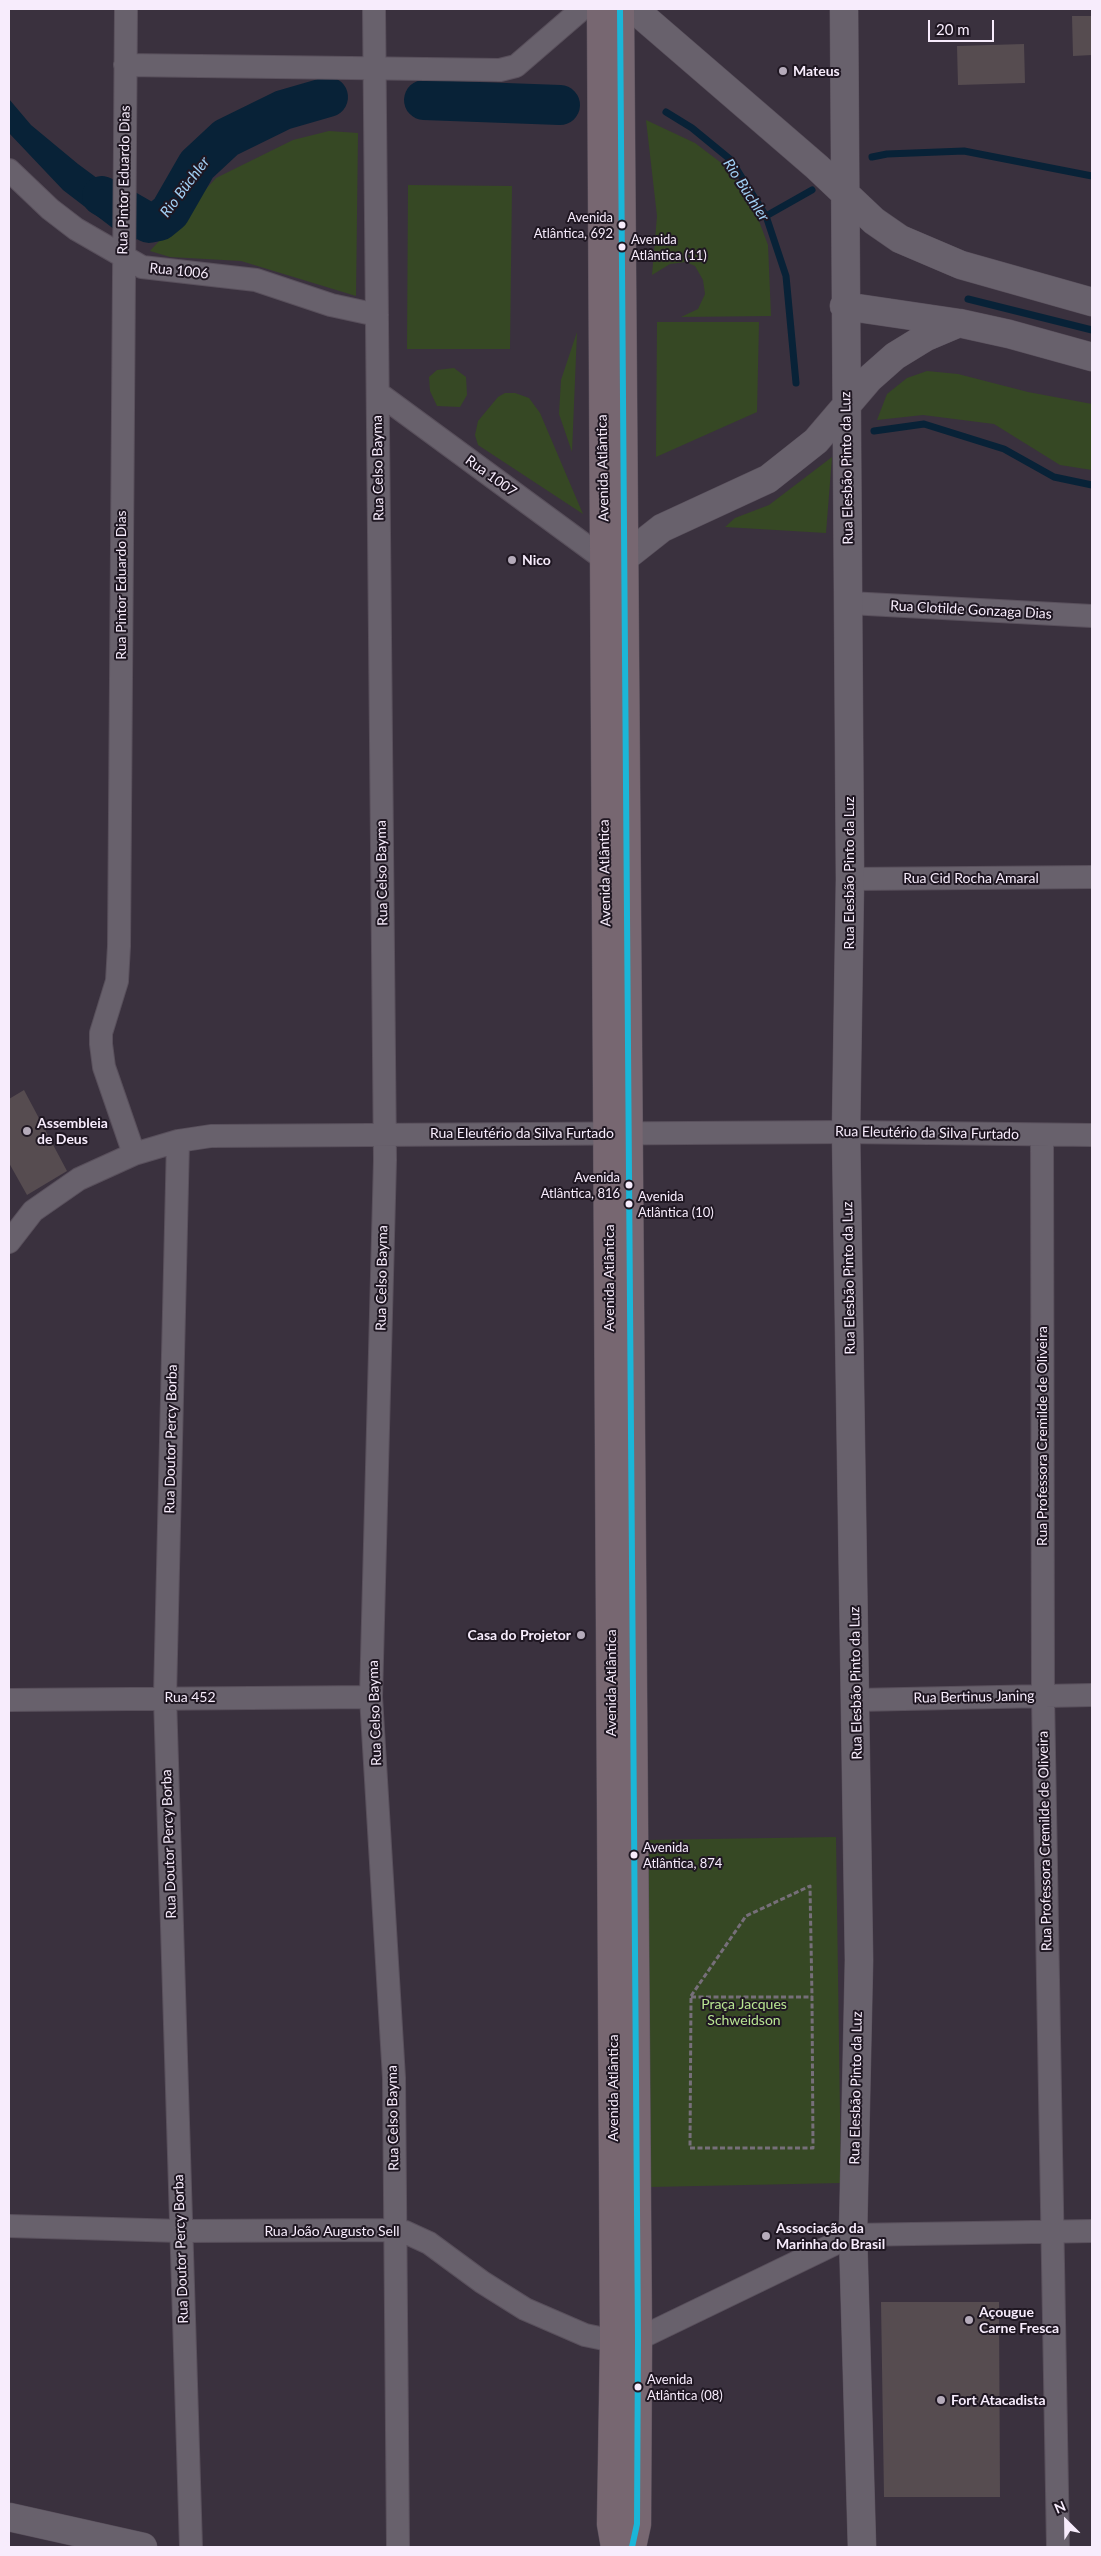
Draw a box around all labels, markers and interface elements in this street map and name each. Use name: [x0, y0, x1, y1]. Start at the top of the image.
scale bar: [931, 10, 997, 42]
text: 20 m: [936, 20, 970, 38]
place label: Mateus: [793, 63, 840, 79]
marker: Mateus: [777, 65, 789, 77]
street label: Rua Pintor Eduardo Dias: [114, 105, 134, 255]
water label: Rio Büchler: [157, 153, 213, 221]
water label: Rio Büchler: [719, 155, 773, 225]
place label: Avenida Atlântica, 692: [534, 210, 613, 241]
marker: Avenida Atlântica, 692: [617, 220, 627, 230]
place label: Avenida Atlântica (11): [631, 232, 707, 263]
marker: Avenida Atlântica (11): [617, 242, 627, 252]
street label: Rua 1006: [149, 260, 209, 282]
street label: Rua Elesbão Pinto da Luz: [837, 391, 857, 545]
street label: Avenida Atlântica: [594, 414, 612, 522]
street label: Rua Celso Bayma: [369, 415, 387, 521]
street label: Rua 1007: [462, 452, 520, 500]
street label: Rua Pintor Eduardo Dias: [113, 510, 129, 660]
place label: Nico: [522, 552, 551, 568]
marker: Nico: [506, 554, 518, 566]
street label: Rua Clotilde Gonzaga Dias: [890, 597, 1052, 623]
street label: Rua Elesbão Pinto da Luz: [841, 796, 857, 950]
street label: Avenida Atlântica: [596, 819, 614, 927]
street label: Rua Celso Bayma: [373, 820, 391, 926]
street label: Rua Cid Rocha Amaral: [903, 870, 1039, 886]
place label: Assembleia de Deus: [37, 1115, 108, 1148]
street label: Rua Eleutério da Silva Furtado: [835, 1123, 1019, 1143]
marker: Assembleia de Deus: [21, 1125, 33, 1137]
street label: Rua Eleutério da Silva Furtado: [430, 1125, 614, 1141]
place label: Avenida Atlântica, 816: [541, 1170, 620, 1201]
marker: Avenida Atlântica, 816: [624, 1180, 634, 1190]
place label: Avenida Atlântica (10): [638, 1189, 714, 1220]
marker: Avenida Atlântica (10): [624, 1199, 634, 1209]
street label: Rua Elesbão Pinto da Luz: [839, 1201, 859, 1355]
street label: Avenida Atlântica: [601, 1224, 617, 1332]
street label: Rua Celso Bayma: [373, 1225, 391, 1331]
street label: Rua Professora Cremilde de Oliveira: [1034, 1326, 1050, 1546]
street label: Rua Doutor Percy Borba: [161, 1364, 181, 1514]
street label: Rua Elesbão Pinto da Luz: [846, 1606, 866, 1760]
place label: Casa do Projetor: [468, 1627, 571, 1643]
marker: Casa do Projetor: [575, 1629, 587, 1641]
street label: Avenida Atlântica: [603, 1629, 619, 1737]
street label: Rua Celso Bayma: [365, 1660, 385, 1766]
street label: Rua Bertinus Janing: [913, 1688, 1035, 1706]
street label: Rua 452: [164, 1689, 216, 1705]
street label: Rua Professora Cremilde de Oliveira: [1035, 1731, 1055, 1951]
street label: Rua Doutor Percy Borba: [158, 1769, 180, 1919]
place label: Avenida Atlântica, 874: [643, 1840, 722, 1871]
marker: Avenida Atlântica, 874: [629, 1850, 639, 1860]
park label: Praça Jacques Schweidson: [701, 1996, 787, 2028]
street label: Rua Elesbão Pinto da Luz: [846, 2011, 866, 2165]
street label: Avenida Atlântica: [605, 2034, 621, 2142]
street label: Rua Celso Bayma: [384, 2065, 402, 2171]
street label: Rua Doutor Percy Borba: [170, 2174, 192, 2324]
place label: Associação da Marinha do Brasil: [776, 2220, 885, 2252]
street label: Rua João Augusto Sell: [264, 2223, 400, 2239]
marker: Associação da Marinha do Brasil: [760, 2230, 772, 2242]
place label: Açougue Carne Fresca: [979, 2304, 1059, 2336]
marker: Açougue Carne Fresca: [963, 2314, 975, 2326]
place label: Avenida Atlântica (08): [647, 2372, 723, 2403]
marker: Avenida Atlântica (08): [633, 2382, 643, 2392]
place label: Fort Atacadista: [951, 2392, 1046, 2408]
marker: Fort Atacadista: [935, 2394, 947, 2406]
north arrow: [1041, 2496, 1091, 2546]
text: N: [1052, 2497, 1068, 2517]

